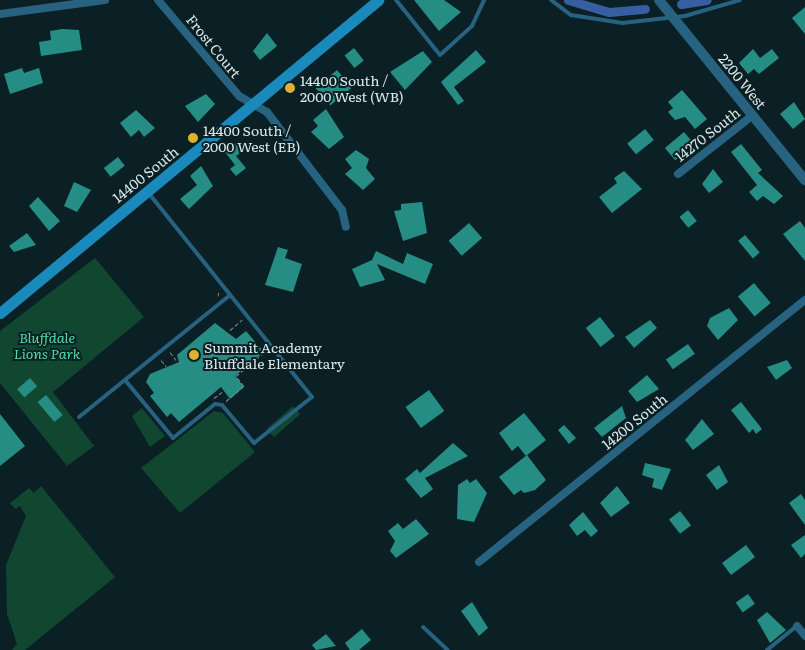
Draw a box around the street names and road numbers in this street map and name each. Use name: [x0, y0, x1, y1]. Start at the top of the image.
street label: Frost Court: [183, 11, 245, 81]
street label: 2200 West: [716, 50, 770, 112]
street label: 14270 South: [671, 103, 743, 165]
street label: 14400 South: [109, 142, 181, 206]
street label: 14200 South: [598, 390, 670, 452]

